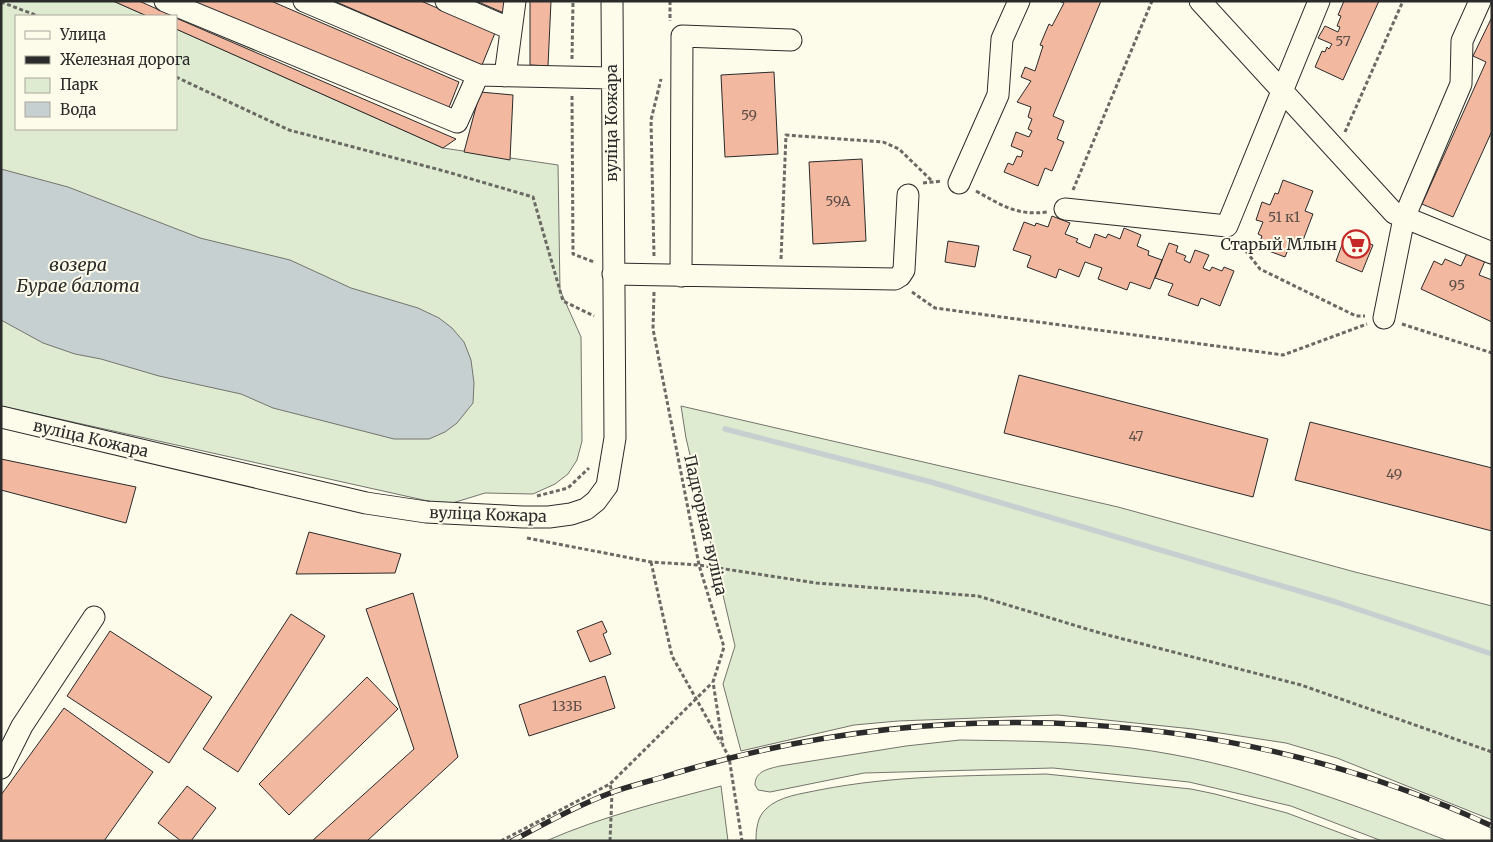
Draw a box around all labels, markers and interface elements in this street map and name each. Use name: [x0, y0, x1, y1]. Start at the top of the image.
legend: [15, 15, 178, 130]
text: Улица: [59, 25, 106, 44]
house number: 57: [1335, 32, 1351, 50]
text: Железная дорога: [60, 50, 190, 69]
street label: вуліца Кожара: [601, 64, 621, 182]
text: Парк: [60, 75, 99, 94]
text: Вода: [60, 100, 96, 119]
house number: 59: [741, 106, 757, 124]
house number: 59А: [825, 192, 851, 210]
house number: 51 к1: [1268, 208, 1300, 226]
supermarket icon: Старый Млын: [1341, 229, 1371, 259]
place label: Старый Млын: [1220, 234, 1337, 254]
water label: возера Бурае балота: [16, 253, 140, 297]
house number: 95: [1449, 276, 1465, 294]
street label: вуліца Кожара: [31, 415, 151, 461]
house number: 47: [1128, 427, 1144, 445]
street label: Падгорная вуліца: [680, 453, 732, 598]
house number: 49: [1386, 465, 1402, 483]
street label: вуліца Кожара: [429, 502, 548, 526]
house number: 133Б: [552, 697, 583, 715]

